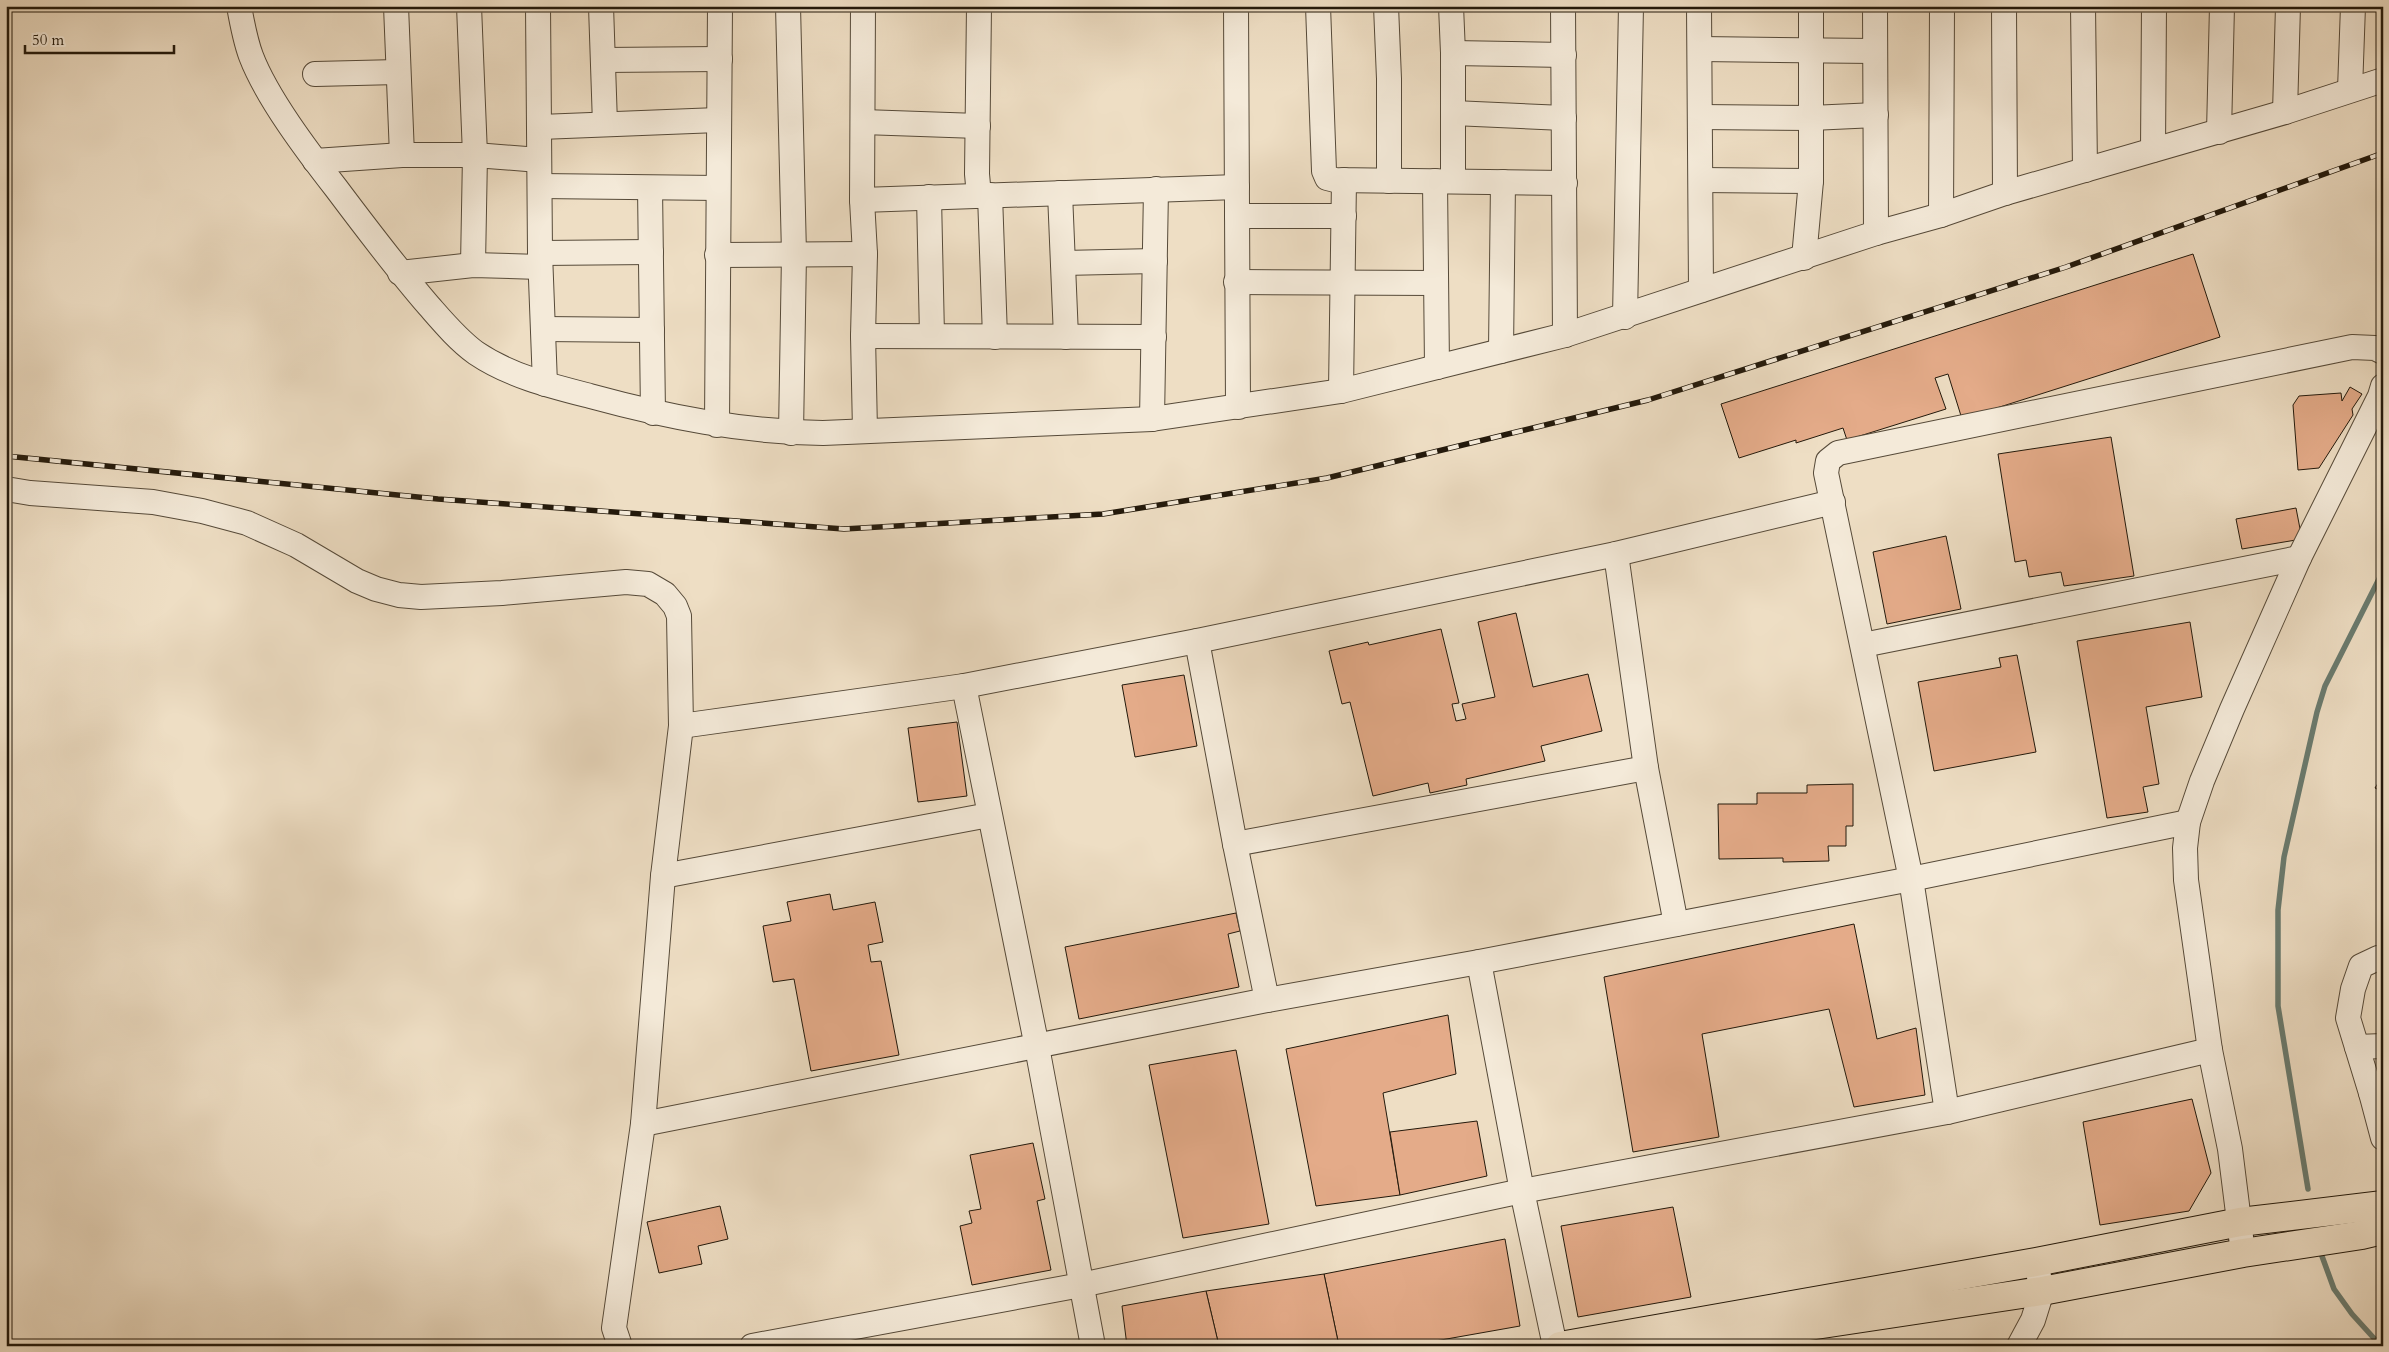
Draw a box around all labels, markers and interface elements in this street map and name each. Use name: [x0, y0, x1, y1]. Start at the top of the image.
scale bar: [25, 22, 174, 54]
text: 50 m: [32, 30, 64, 50]

